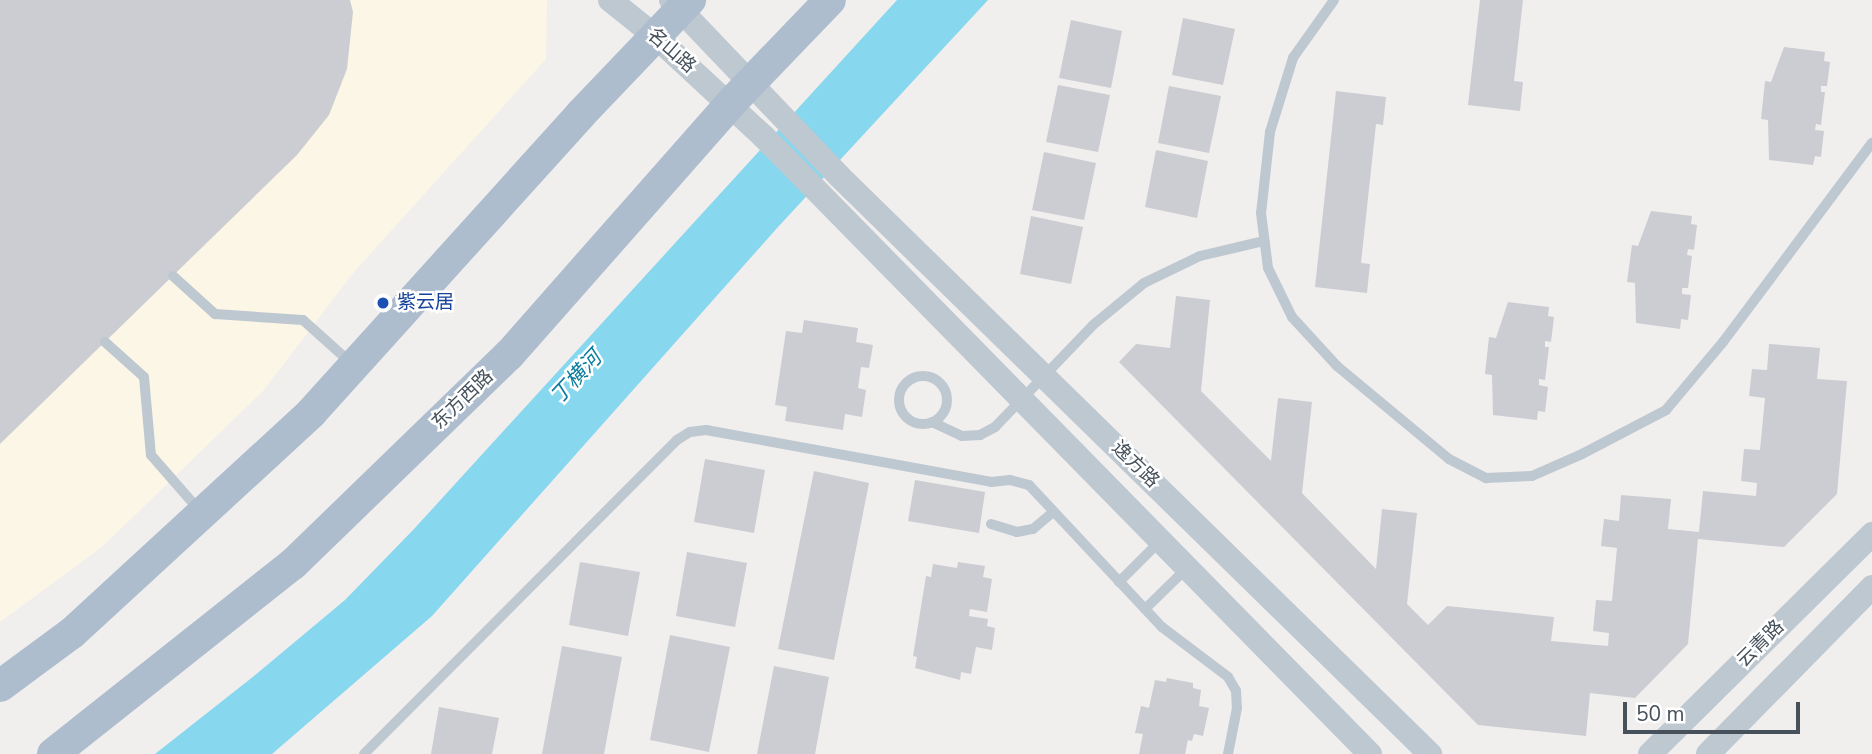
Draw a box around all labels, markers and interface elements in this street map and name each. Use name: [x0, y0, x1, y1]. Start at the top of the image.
street label: 名山路: [642, 24, 700, 78]
place label: 紫云居: [397, 292, 454, 314]
marker: 紫云居: [375, 295, 391, 311]
water label: 丁横河: [545, 345, 607, 409]
street label: 东方西路: [428, 365, 498, 435]
street label: 逸方路: [1107, 437, 1163, 493]
street label: 云青路: [1733, 616, 1789, 672]
scale bar: [1627, 688, 1804, 732]
text: 50 m: [1636, 700, 1685, 728]

